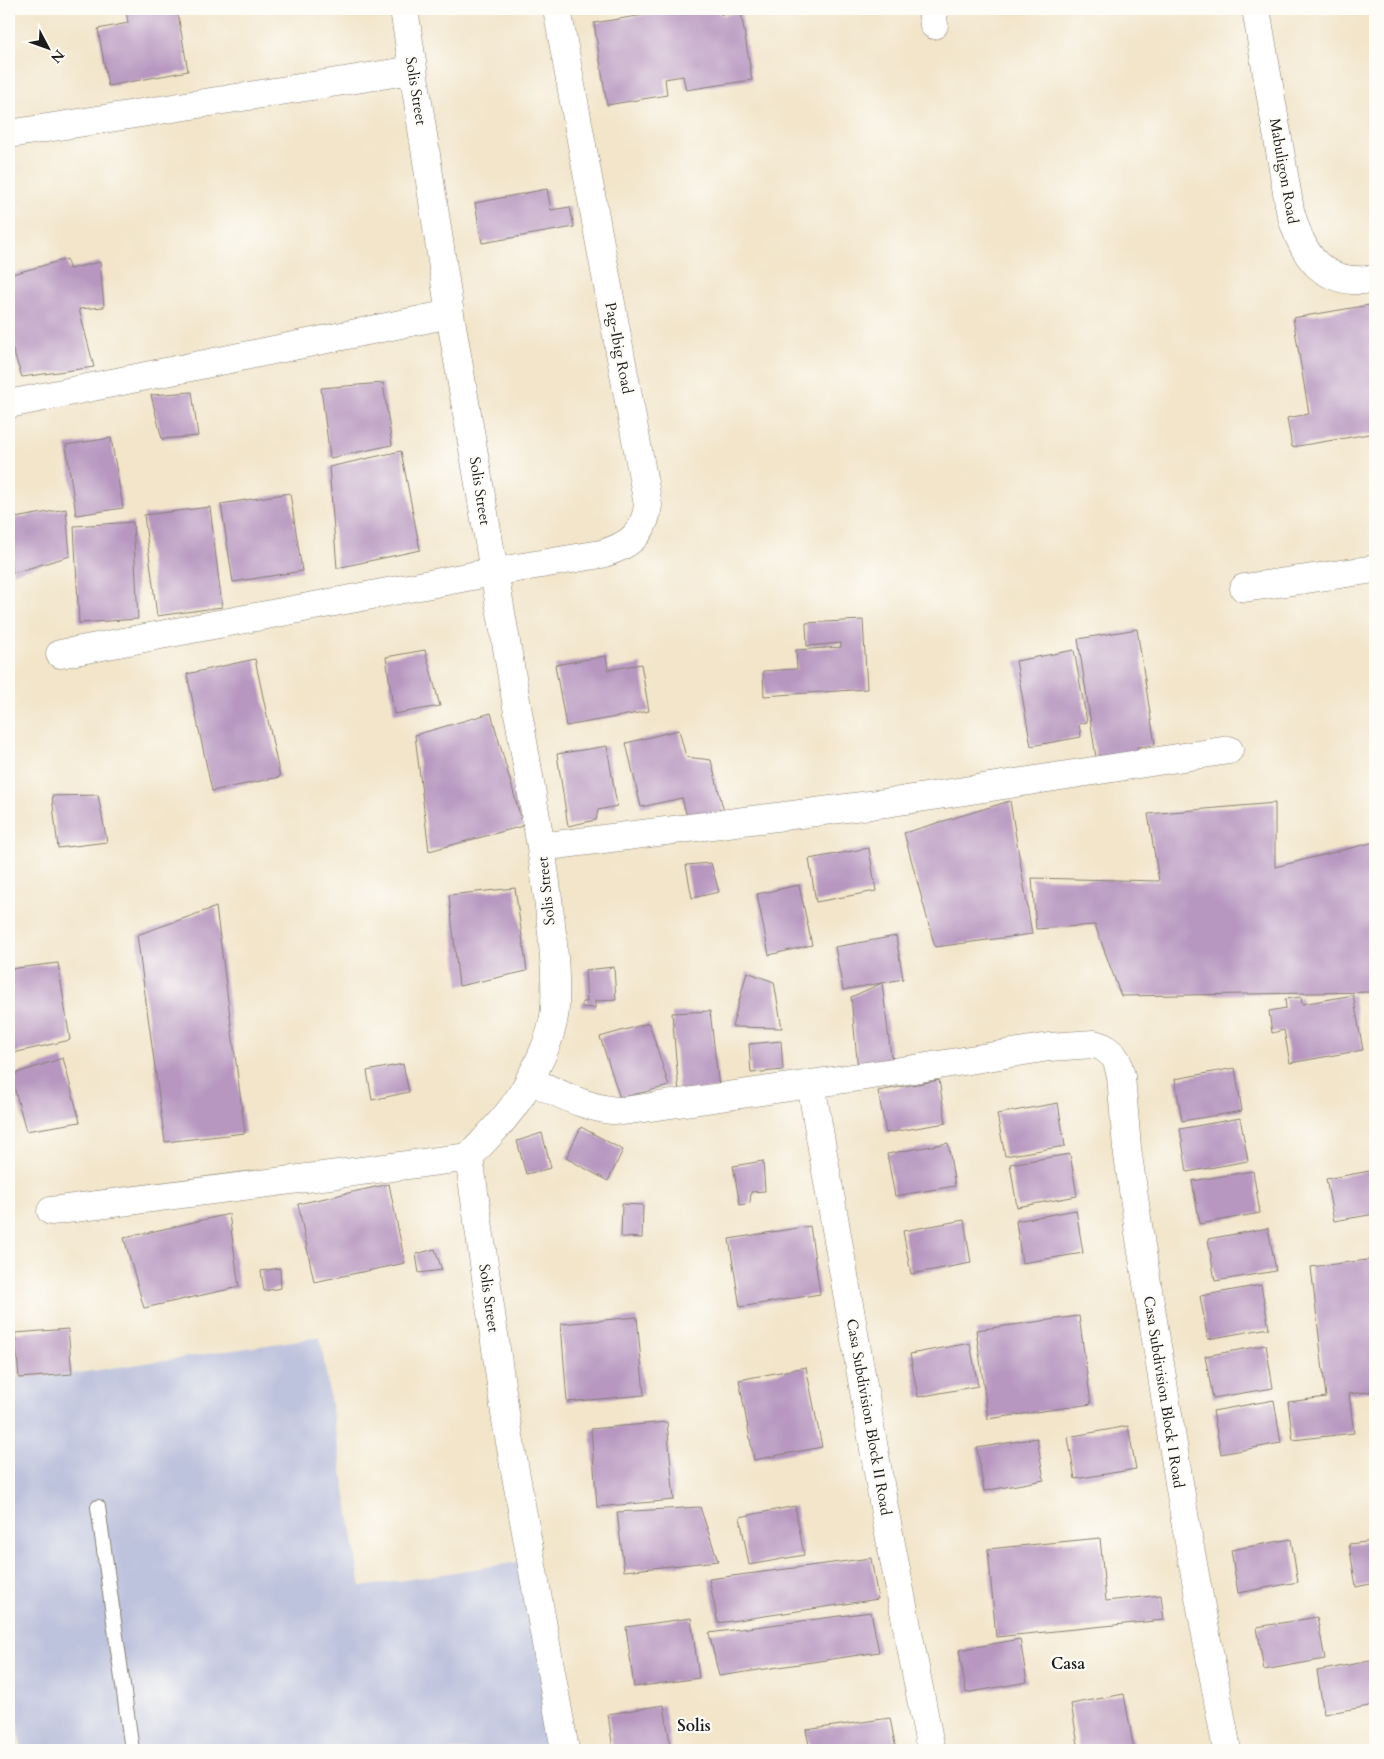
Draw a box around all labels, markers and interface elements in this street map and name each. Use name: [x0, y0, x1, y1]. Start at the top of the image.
north arrow: [22, 22, 72, 72]
text: N: [46, 45, 69, 67]
street label: Solis Street: [401, 55, 431, 127]
street label: Mabuligon Road: [1265, 117, 1303, 225]
street label: Pag-Ibig Road: [600, 300, 638, 396]
street label: Solis Street: [465, 455, 495, 527]
street label: Solis Street: [532, 855, 560, 926]
street label: Solis Street: [474, 1263, 504, 1334]
street label: Casa Subdivision Block I Road: [1139, 1294, 1189, 1490]
street label: Casa Subdivision Block II Road: [842, 1317, 896, 1517]
district label: Casa: [1051, 1653, 1085, 1675]
district label: Solis: [677, 1715, 711, 1737]

